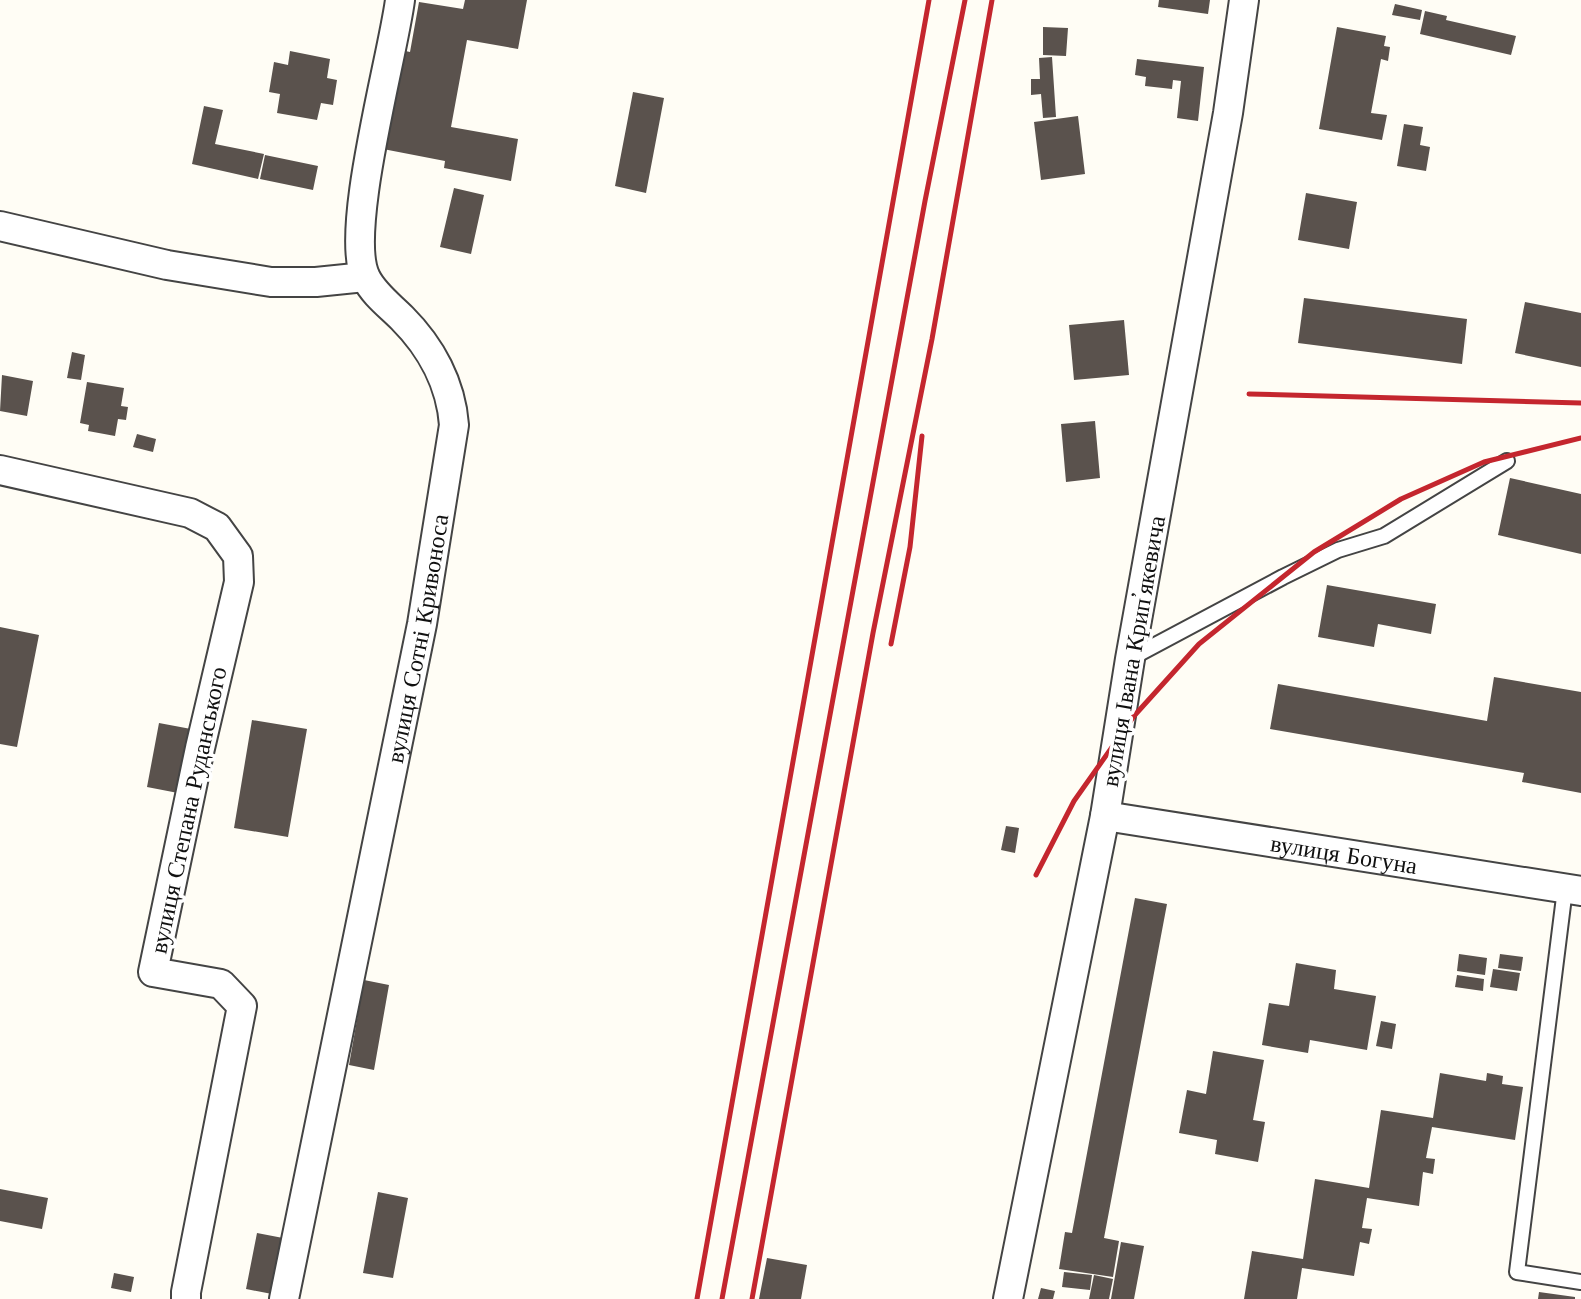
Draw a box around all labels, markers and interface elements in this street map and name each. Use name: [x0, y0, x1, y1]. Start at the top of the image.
street label: вулиця Сотні Кривоноса: [379, 511, 454, 765]
street label: вулиця Івана Крипʼякевича: [1095, 513, 1171, 789]
street label: вулиця Степана Руданського: [143, 664, 233, 956]
street label: вулиця Богуна: [1269, 828, 1420, 880]

